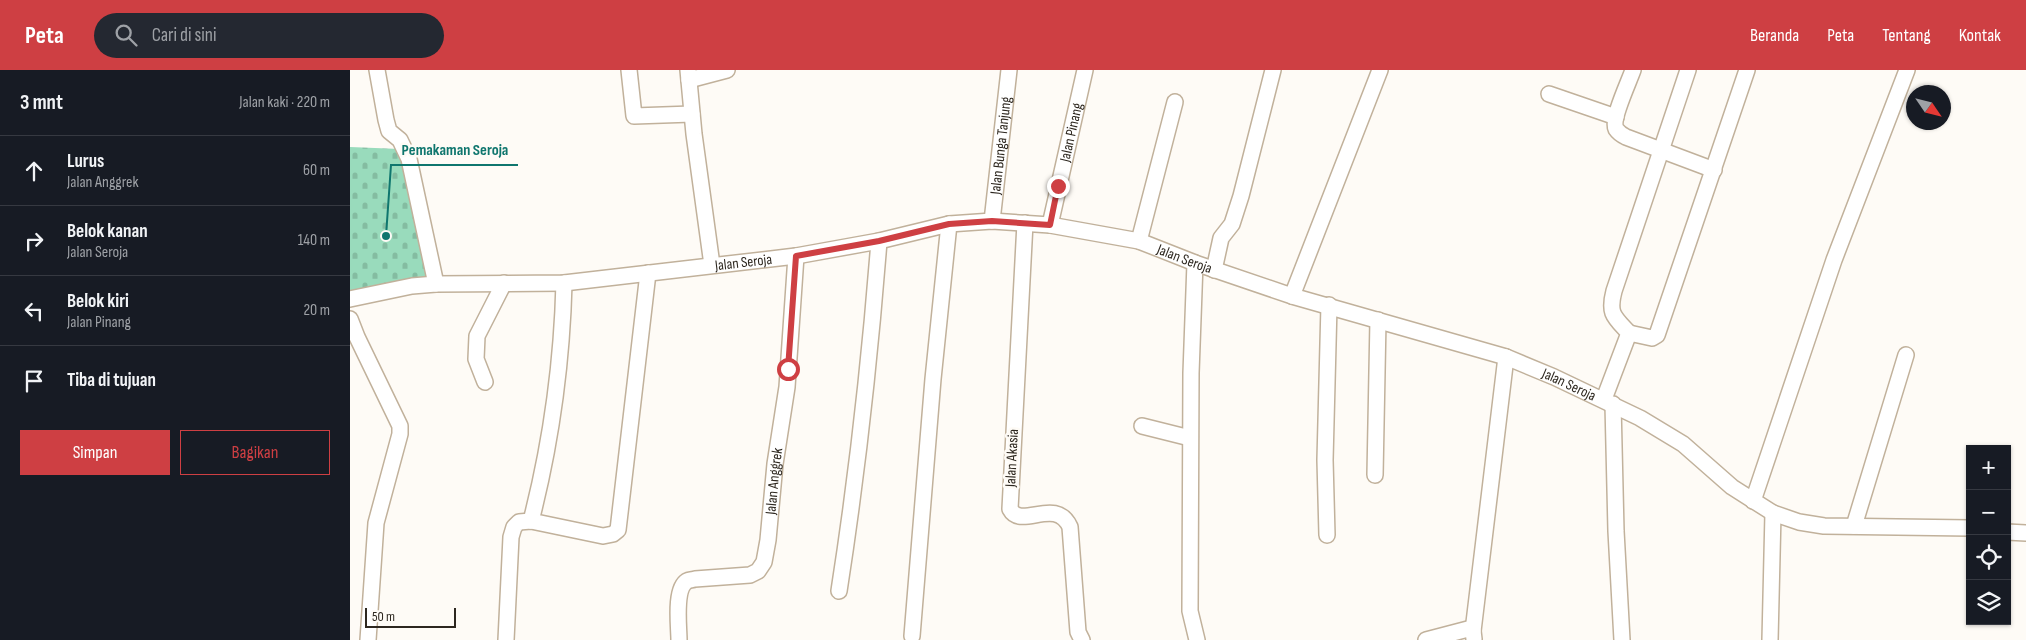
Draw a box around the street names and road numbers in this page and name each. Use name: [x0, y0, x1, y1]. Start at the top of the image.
street label: Jalan Bunga Tanjung: [985, 96, 1015, 196]
street label: Jalan Pinang: [1055, 101, 1087, 165]
street label: Jalan Seroja: [1153, 239, 1215, 278]
street label: Jalan Seroja: [713, 249, 773, 275]
street label: Jalan Seroja: [1538, 363, 1599, 405]
street label: Jalan Akasia: [1001, 428, 1023, 489]
street label: Jalan Anggrek: [761, 446, 787, 516]

